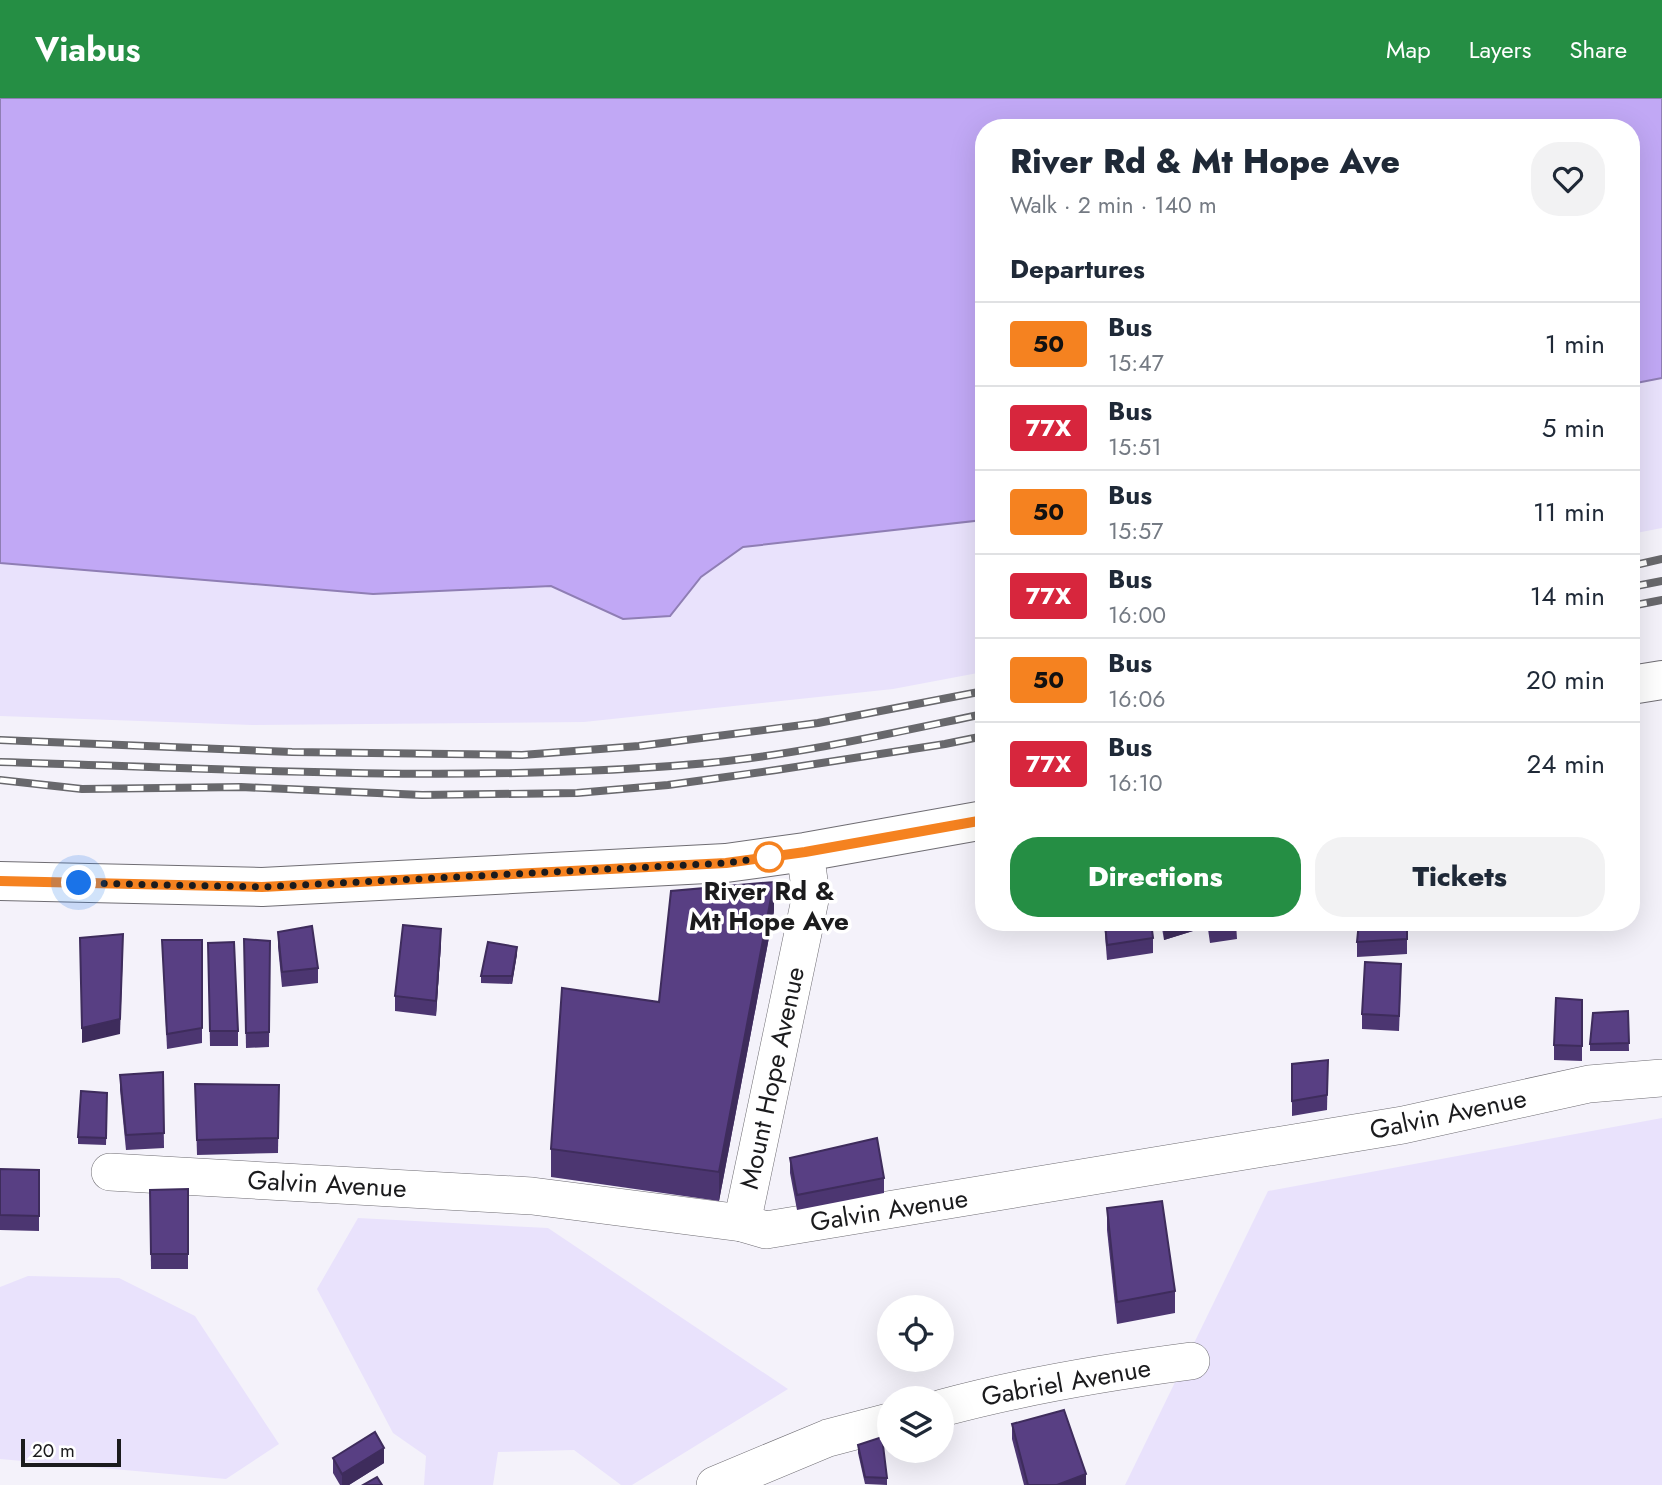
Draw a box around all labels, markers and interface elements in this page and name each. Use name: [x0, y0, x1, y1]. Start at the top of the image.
text: Viabus: [35, 26, 141, 73]
text: Map: [1386, 32, 1431, 67]
text: Layers: [1469, 32, 1531, 67]
text: Share: [1569, 32, 1627, 67]
text: River Rd & Mt Hope Ave: [1010, 138, 1400, 185]
button: heart: [1531, 142, 1605, 216]
text: Walk · 2 min · 140 m: [1010, 188, 1217, 222]
text: Departures: [1010, 250, 1145, 288]
text: Bus: [1108, 308, 1152, 346]
text: 1 min: [1545, 325, 1605, 363]
text: 50: [1033, 326, 1064, 361]
text: 15:47: [1108, 346, 1164, 380]
text: Bus: [1108, 392, 1152, 430]
text: 5 min: [1542, 409, 1605, 447]
text: 77X: [1026, 410, 1071, 445]
text: 15:51: [1108, 430, 1162, 464]
text: Bus: [1108, 476, 1152, 514]
text: 11 min: [1533, 493, 1605, 531]
text: 50: [1033, 494, 1064, 529]
text: 15:57: [1108, 514, 1163, 548]
text: Bus: [1108, 560, 1152, 598]
text: 14 min: [1530, 577, 1605, 615]
text: 77X: [1026, 578, 1071, 613]
text: 16:00: [1108, 598, 1166, 632]
text: Bus: [1108, 644, 1152, 682]
text: 20 min: [1526, 661, 1605, 699]
text: 50: [1033, 662, 1064, 697]
text: 16:06: [1108, 682, 1166, 716]
text: Bus: [1108, 728, 1152, 766]
text: 24 min: [1527, 745, 1605, 783]
text: 77X: [1026, 746, 1071, 781]
text: 16:10: [1108, 766, 1163, 800]
button: Directions: [1010, 837, 1301, 917]
button: Tickets: [1315, 837, 1605, 917]
marker: River Rd & Mt Hope Ave: [754, 842, 784, 872]
your location: [61, 865, 96, 900]
place label: River Rd & Mt Hope Ave: [689, 872, 849, 940]
street label: Mount Hope Avenue: [730, 963, 814, 1193]
street label: Galvin Avenue: [1366, 1079, 1530, 1149]
street label: Galvin Avenue: [246, 1161, 408, 1207]
street label: Galvin Avenue: [807, 1179, 971, 1241]
map controls: [877, 1295, 954, 1463]
button: locate: [877, 1295, 954, 1372]
street label: Gabriel Avenue: [978, 1348, 1154, 1416]
button: layers: [877, 1386, 954, 1463]
scale bar: [21, 1436, 121, 1468]
text: 20 m: [32, 1437, 75, 1464]

